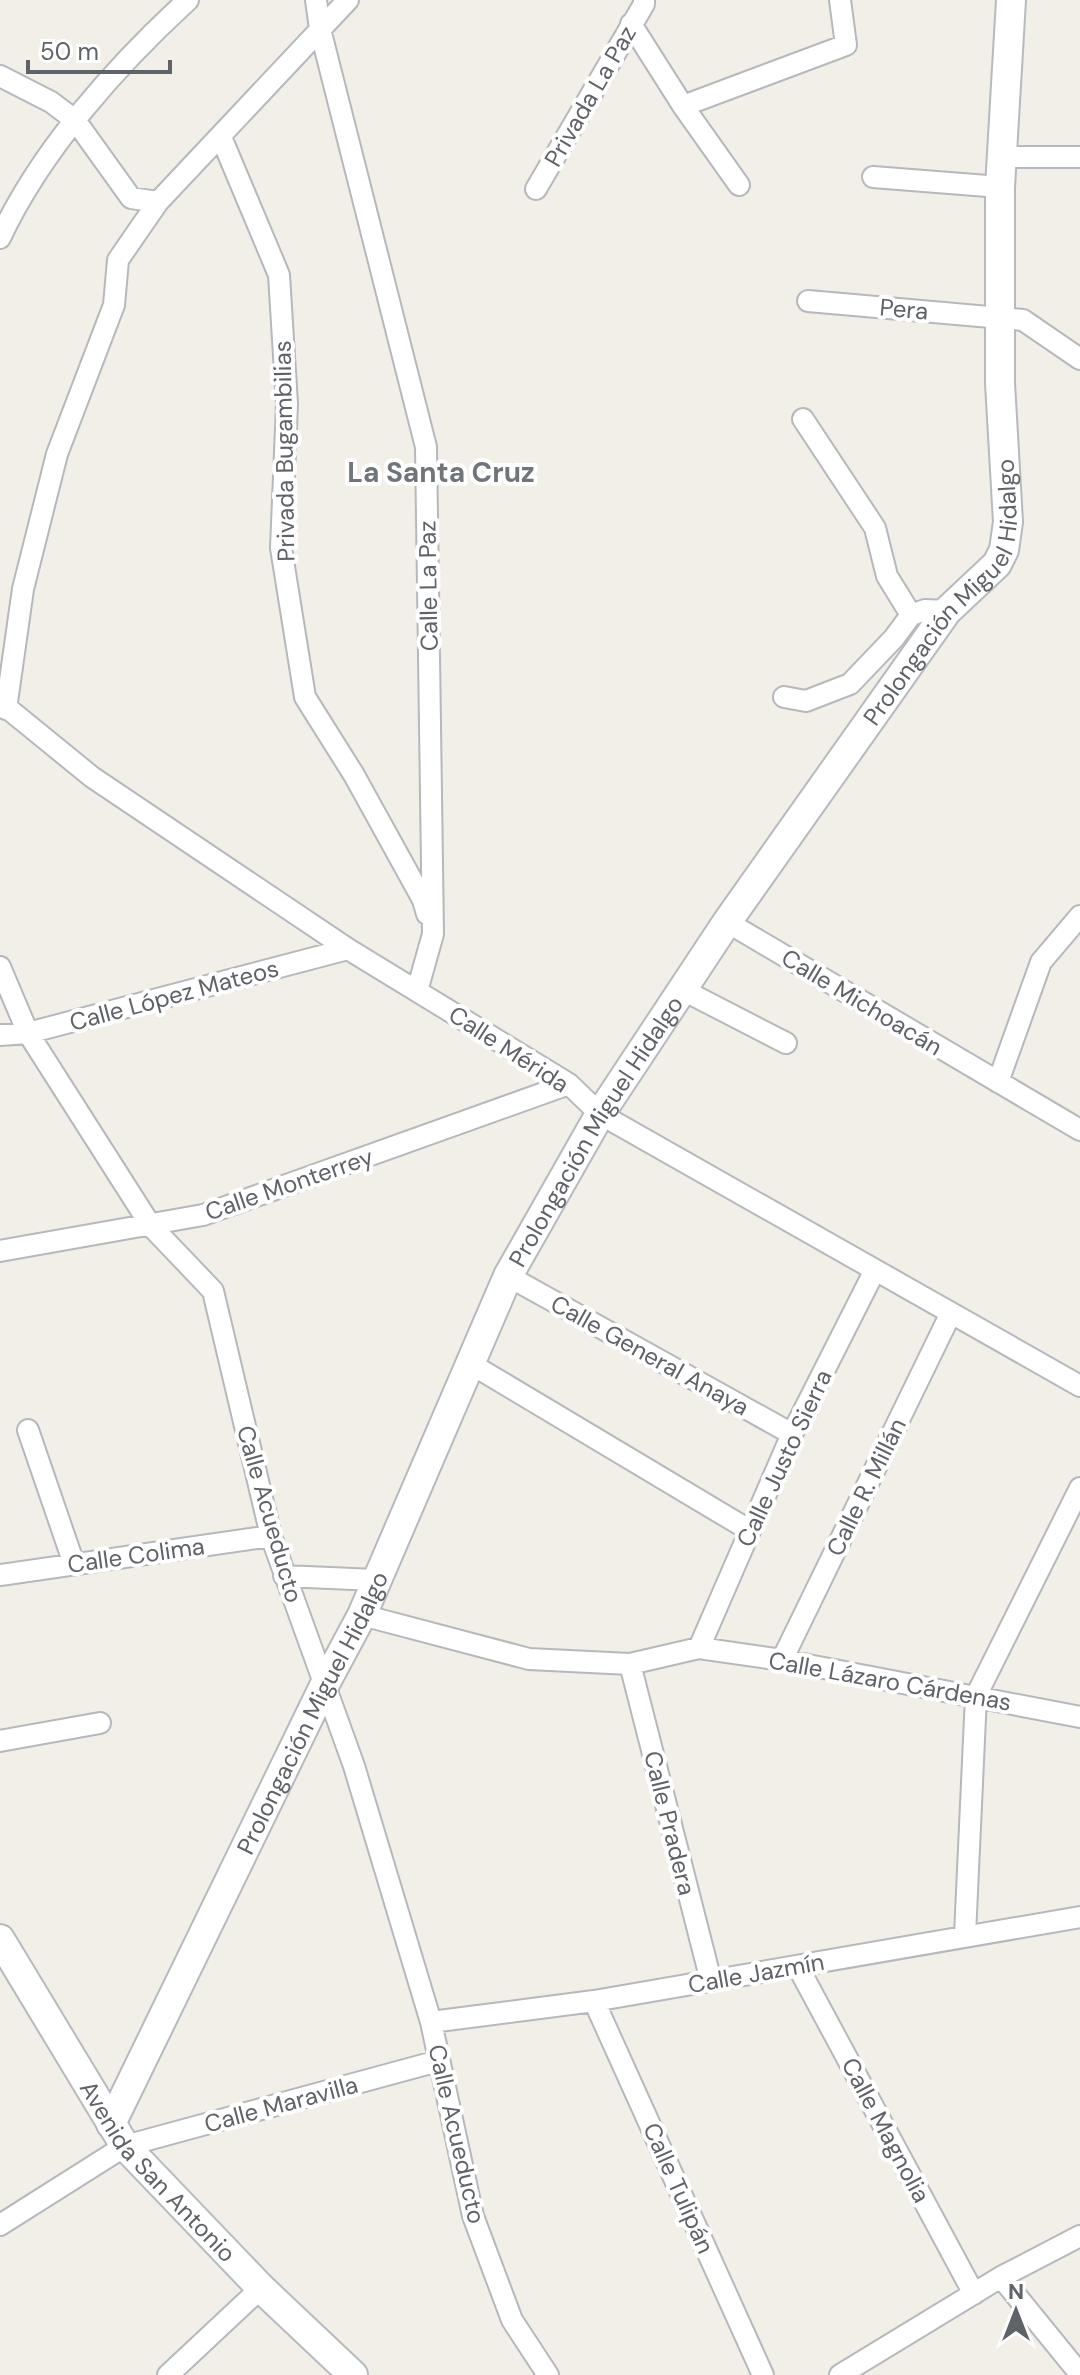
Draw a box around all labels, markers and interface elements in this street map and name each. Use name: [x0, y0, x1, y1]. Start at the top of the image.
street label: Privada La Paz: [537, 20, 643, 172]
scale bar: [28, 24, 170, 74]
text: 50 m: [40, 36, 99, 67]
street label: Pera: [878, 291, 930, 327]
street label: Privada Bugambilias: [267, 340, 301, 562]
district label: La Santa Cruz: [347, 454, 535, 491]
street label: Prolongación Miguel Hidalgo: [856, 458, 1024, 731]
street label: Calle La Paz: [411, 520, 445, 652]
street label: Calle Michoacán: [776, 942, 948, 1062]
street label: Calle López Mateos: [66, 952, 282, 1038]
street label: Prolongación Miguel Hidalgo: [501, 990, 690, 1272]
street label: Calle Mérida: [443, 999, 575, 1099]
street label: Calle Monterrey: [201, 1141, 377, 1227]
street label: Calle General Anaya: [545, 1288, 755, 1422]
street label: Calle Justo Sierra: [729, 1364, 839, 1552]
street label: Calle R. Millán: [819, 1413, 913, 1561]
street label: Calle Acueducto: [230, 1422, 310, 1606]
street label: Calle Colima: [66, 1530, 206, 1580]
street label: Prolongación Miguel Hidalgo: [229, 1566, 395, 1859]
street label: Calle Lázaro Cárdenas: [766, 1644, 1014, 1718]
street label: Calle Pradera: [637, 1748, 703, 1898]
street label: Calle Jazmín: [686, 1946, 826, 2000]
street label: Calle Acueducto: [421, 2041, 493, 2227]
street label: Calle Magnolia: [835, 2052, 937, 2208]
street label: Calle Maravilla: [201, 2069, 361, 2139]
street label: Avenida San Antonio: [73, 2075, 243, 2268]
street label: Calle Tulipán: [636, 2118, 722, 2258]
north arrow: [976, 2271, 1056, 2351]
text: N: [1008, 2277, 1024, 2306]

